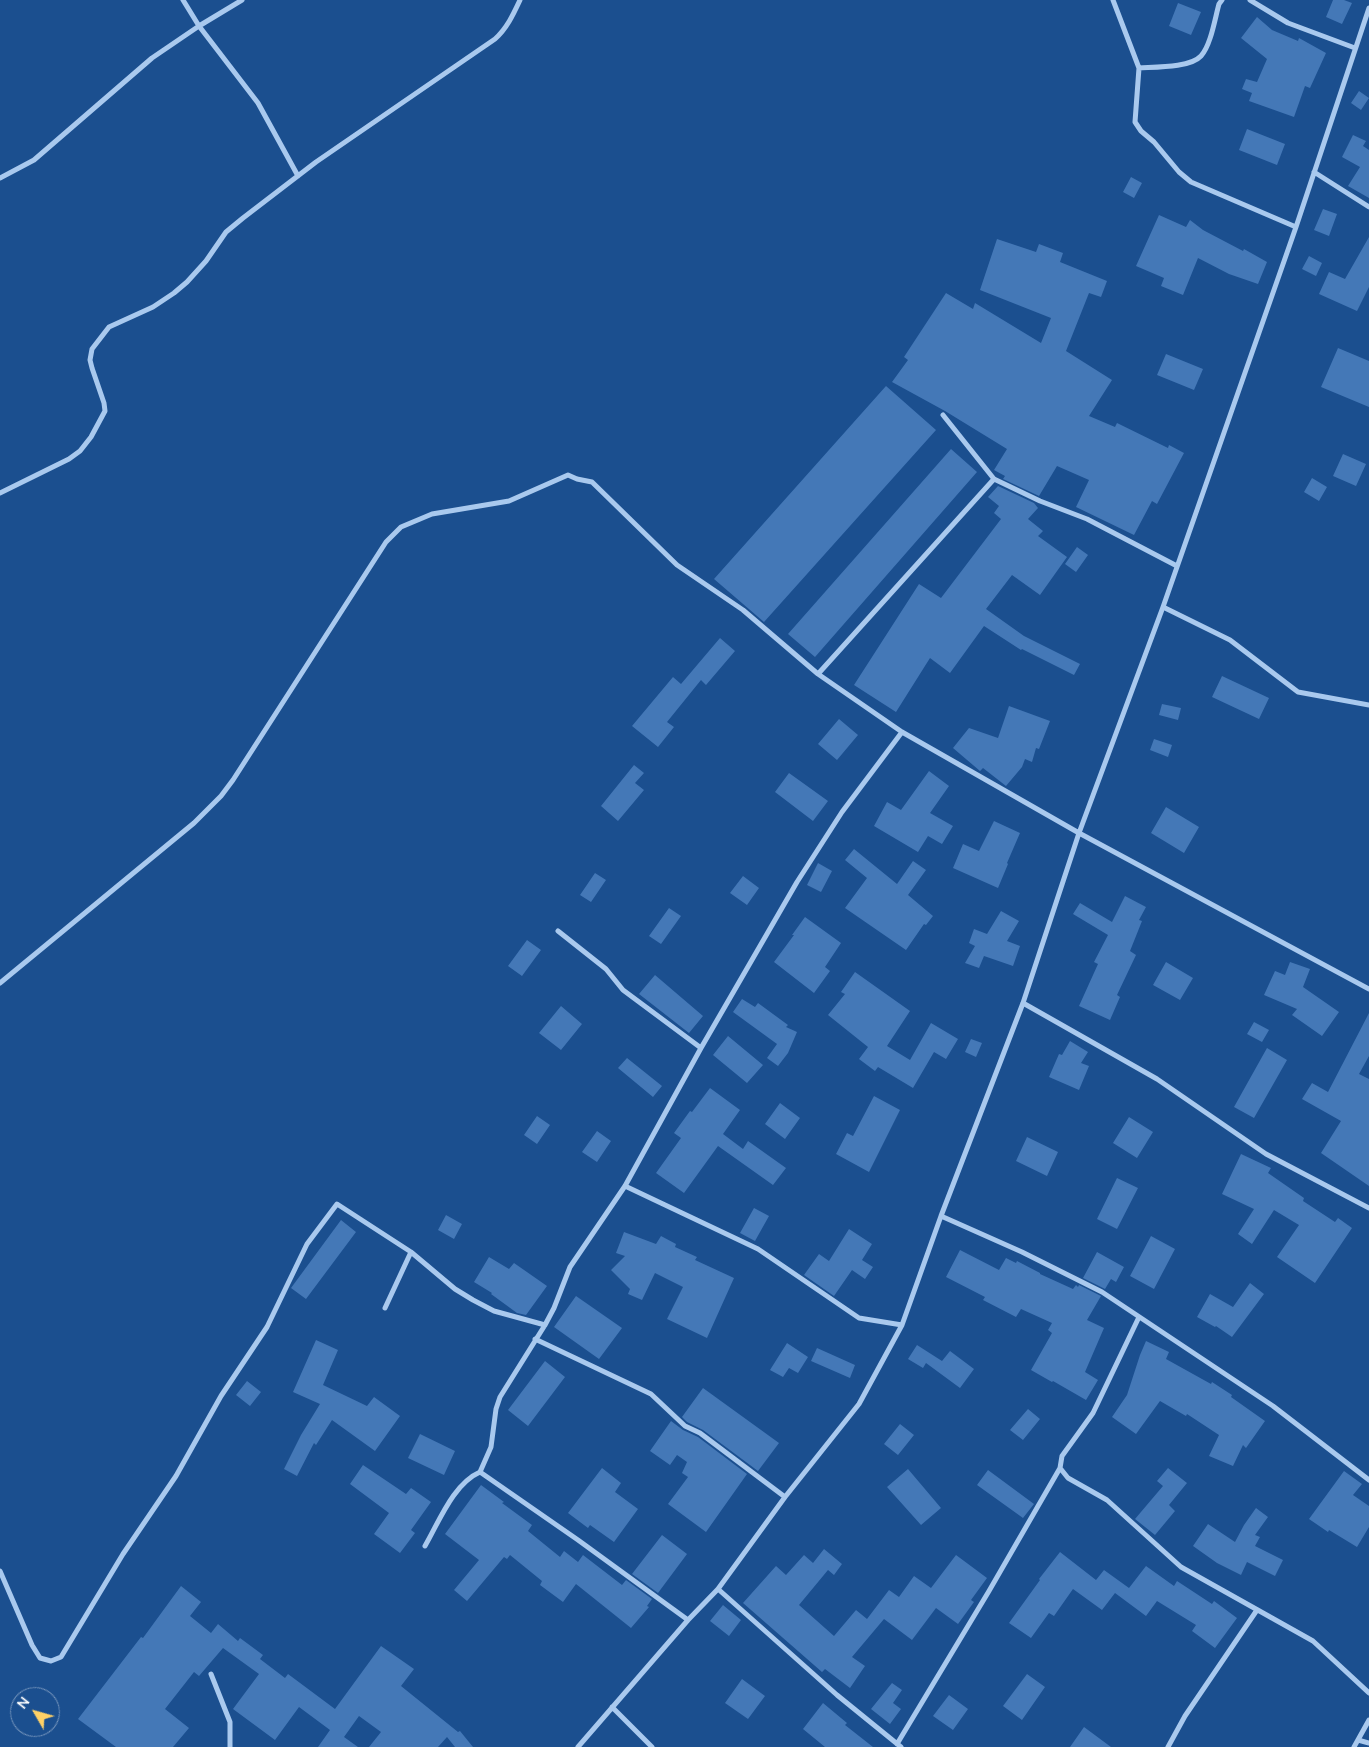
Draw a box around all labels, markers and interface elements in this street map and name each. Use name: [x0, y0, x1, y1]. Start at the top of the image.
north arrow: [10, 1687, 60, 1737]
text: N: [13, 1693, 34, 1713]

